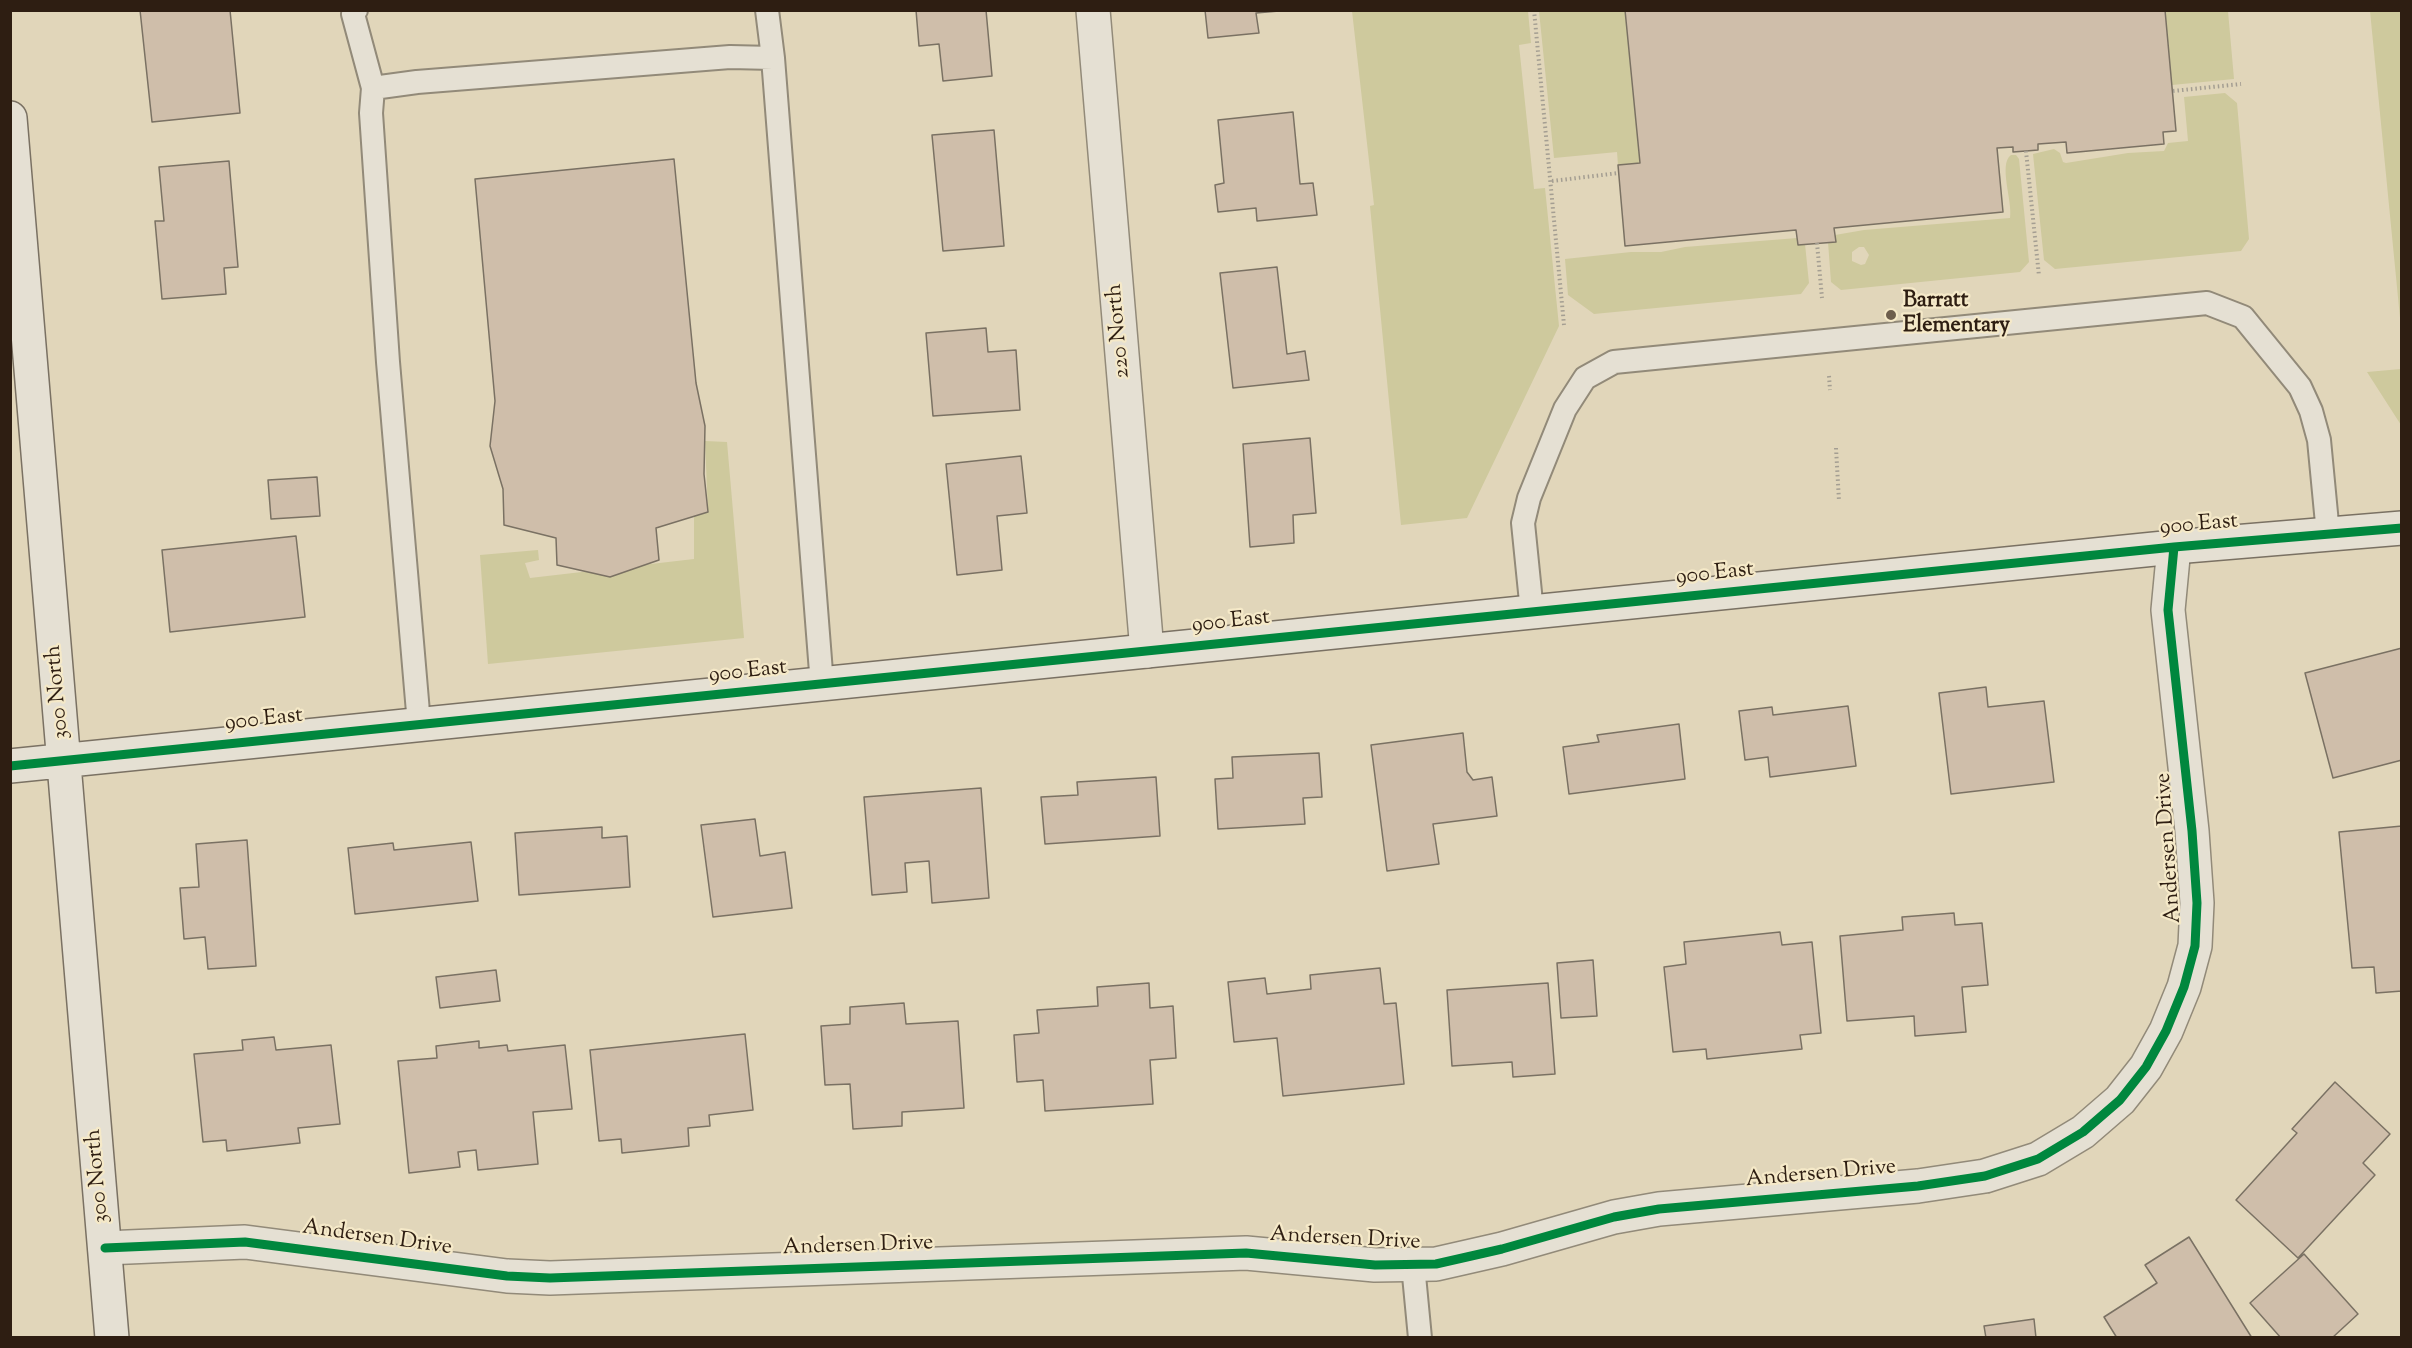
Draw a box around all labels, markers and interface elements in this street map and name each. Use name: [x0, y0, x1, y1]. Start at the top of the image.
street label: 220 North: [1103, 283, 1137, 379]
place label: Barratt Elementary: [1903, 289, 2010, 340]
marker: Barratt Elementary: [1884, 308, 1898, 322]
street label: 900 East: [2159, 509, 2239, 543]
street label: 900 East: [1675, 558, 1755, 592]
street label: 900 East: [1191, 606, 1271, 640]
street label: 300 North: [42, 644, 76, 740]
street label: 900 East: [708, 656, 788, 690]
street label: 900 East: [224, 704, 304, 738]
street label: Andersen Drive: [2152, 772, 2188, 924]
street label: 300 North: [82, 1128, 116, 1224]
street label: Andersen Drive: [1745, 1155, 1897, 1195]
street label: Andersen Drive: [300, 1215, 454, 1263]
street label: Andersen Drive: [1269, 1223, 1421, 1257]
street label: Andersen Drive: [782, 1231, 934, 1263]

